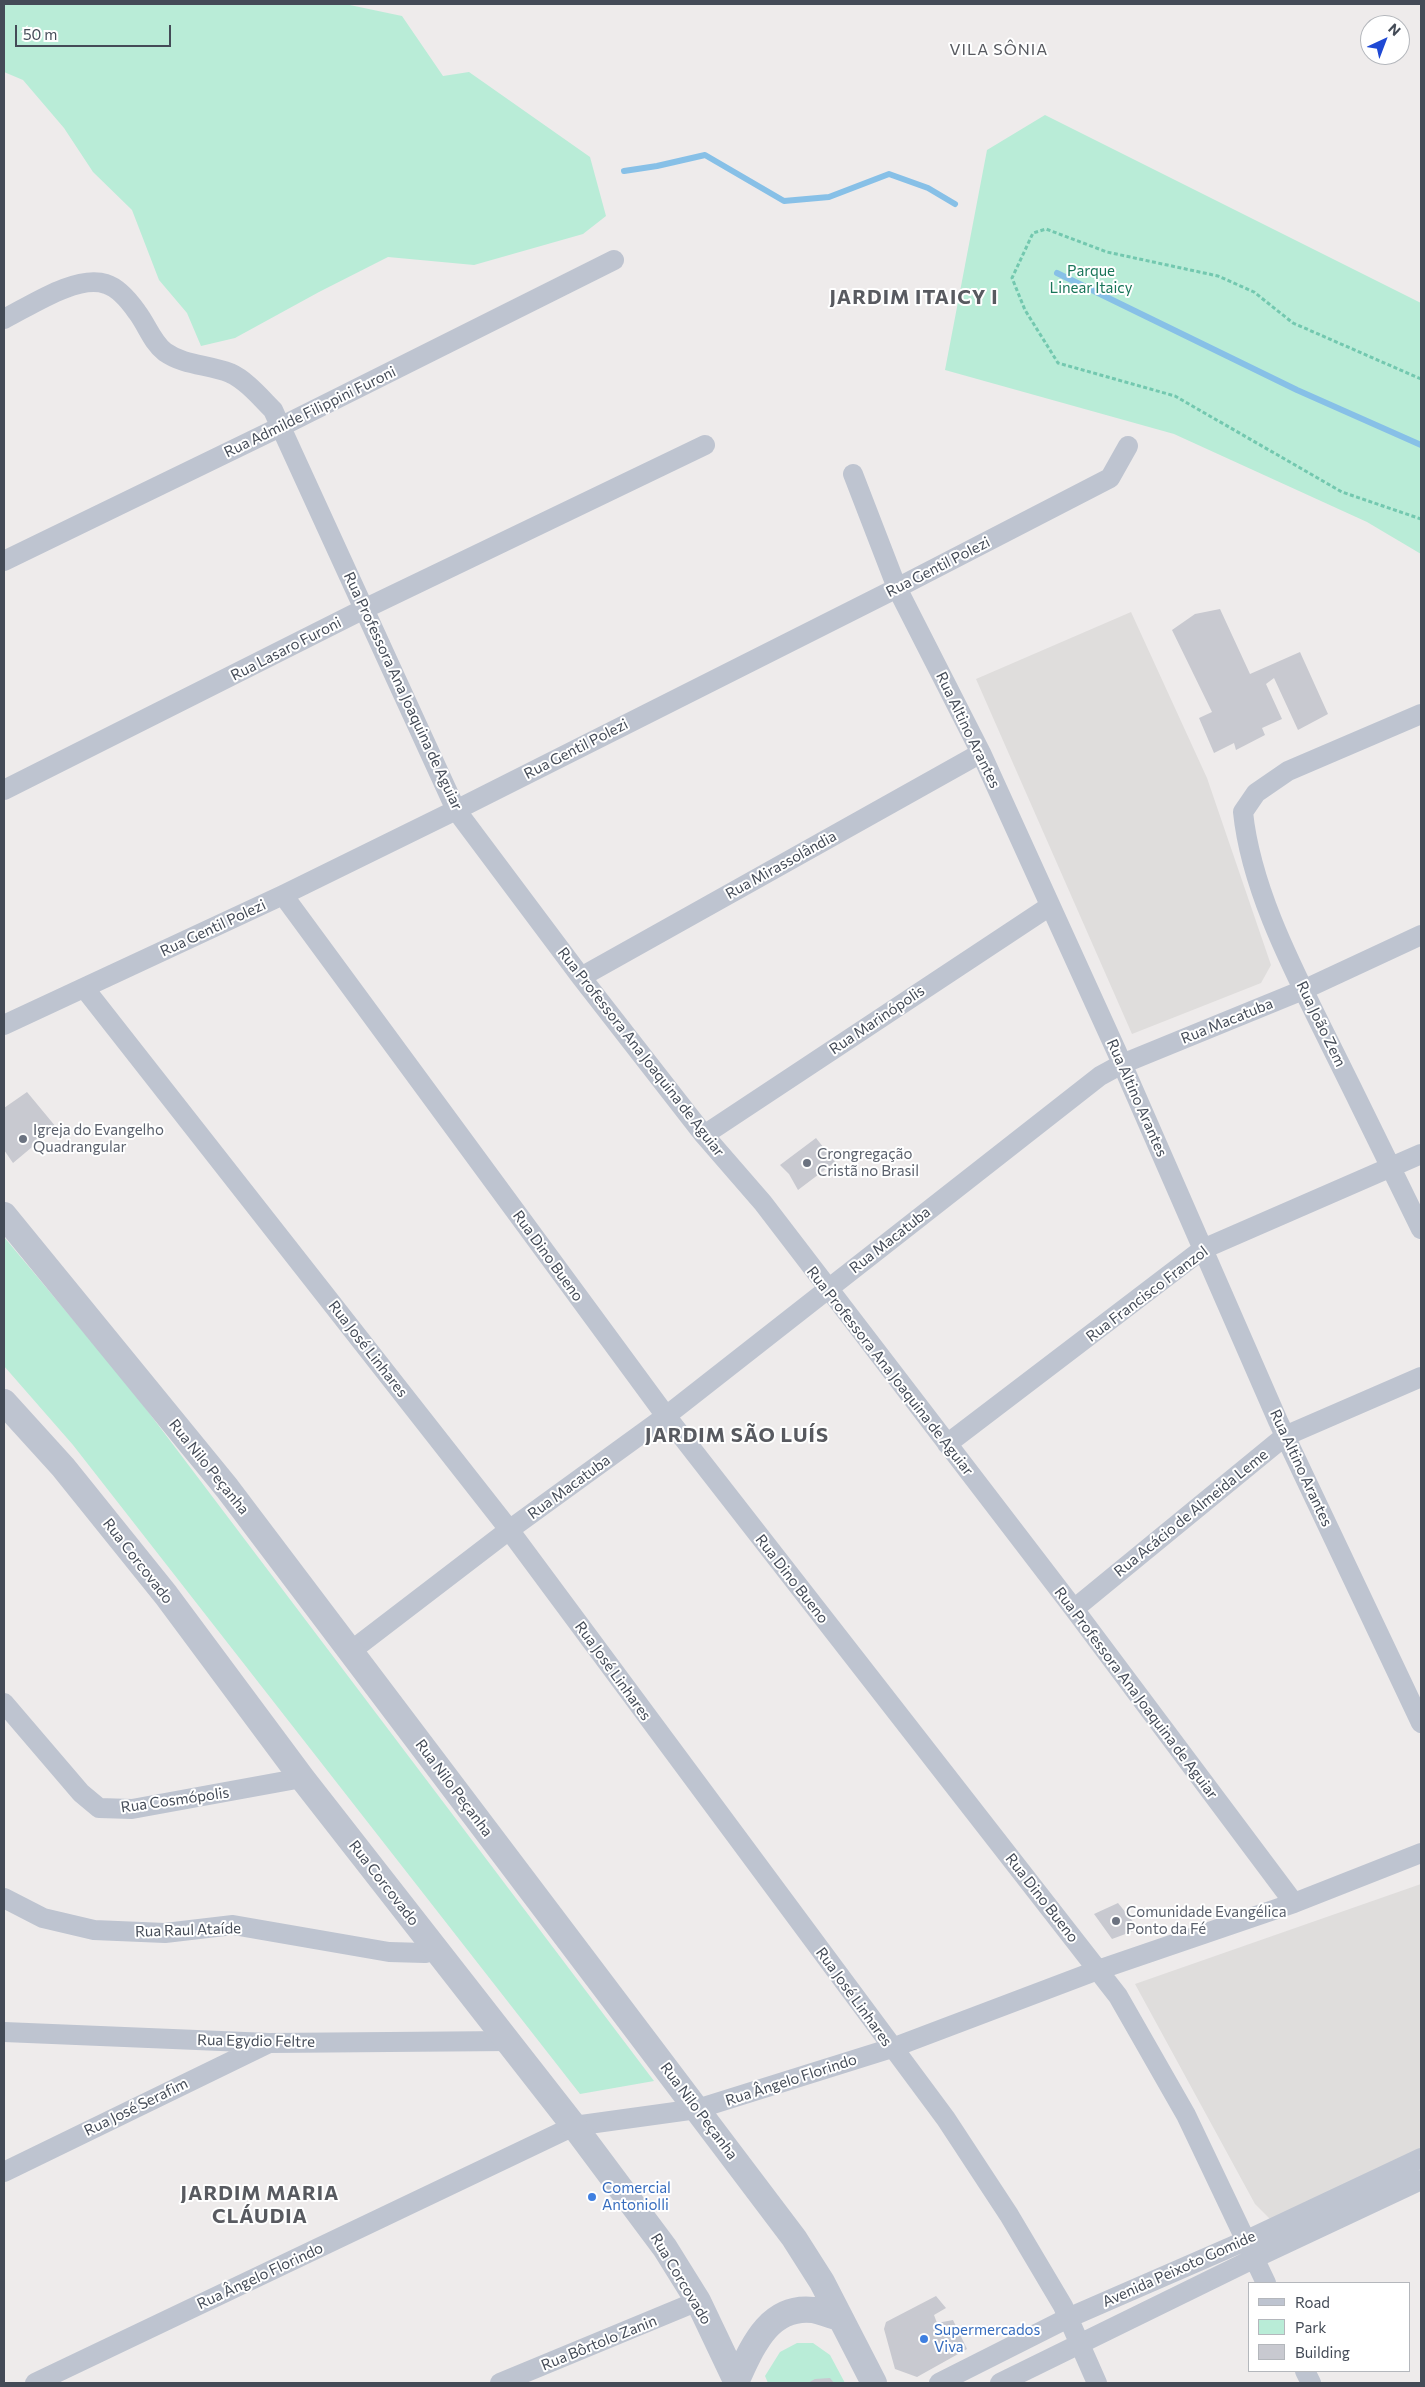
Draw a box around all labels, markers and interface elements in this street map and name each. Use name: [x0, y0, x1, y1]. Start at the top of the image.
scale bar: [18, 15, 174, 47]
north arrow: [1360, 15, 1410, 65]
text: N: [1385, 20, 1405, 39]
text: 50 m: [23, 25, 57, 43]
district label: VILA SÔNIA: [948, 40, 1050, 60]
park label: Parque Linear Itaicy: [1050, 262, 1132, 297]
district label: JARDIM ITAICY I: [828, 285, 1000, 309]
street label: Rua Admilde Filippini Furoni: [221, 363, 399, 461]
street label: Rua Gentil Polezi: [883, 533, 993, 601]
street label: Rua Professora Ana Joaquina de Aguiar: [340, 569, 466, 813]
street label: Rua Lasaro Furoni: [228, 613, 344, 685]
street label: Rua Altino Arantes: [932, 669, 1004, 791]
street label: Rua Gentil Polezi: [521, 715, 631, 783]
street label: Rua Mirassolândia: [722, 827, 840, 903]
street label: Rua Gentil Polezi: [157, 896, 269, 960]
street label: Rua Professora Ana Joaquina de Aguiar: [554, 944, 728, 1160]
street label: Rua João Zem: [1293, 978, 1349, 1070]
street label: Rua Marinópolis: [826, 982, 928, 1058]
street label: Rua Macatuba: [1178, 994, 1276, 1048]
street label: Rua Altino Arantes: [1103, 1036, 1171, 1160]
place label: Igreja do Evangelho Quadrangular: [33, 1121, 164, 1156]
marker: Igreja do Evangelho Quadrangular: [17, 1133, 29, 1145]
place label: Crongregação Cristã no Brasil: [817, 1145, 919, 1180]
marker: Crongregação Cristã no Brasil: [801, 1157, 813, 1169]
street label: Rua Macatuba: [846, 1203, 934, 1277]
street label: Rua Dino Bueno: [509, 1207, 587, 1305]
street label: Rua Francisco Franzol: [1083, 1242, 1211, 1346]
street label: Rua Professora Ana Joaquina de Aguiar: [803, 1263, 977, 1479]
street label: Rua José Linhares: [325, 1297, 411, 1401]
street label: Rua Altino Arantes: [1266, 1407, 1336, 1529]
street label: Rua Nilo Peçanha: [165, 1416, 253, 1518]
district label: JARDIM SÃO LUÍS: [643, 1423, 831, 1447]
street label: Rua Acácio de Almeida Leme: [1110, 1445, 1272, 1581]
street label: Rua Macatuba: [524, 1451, 614, 1523]
street label: Rua Corcovado: [99, 1515, 177, 1607]
street label: Rua Dino Bueno: [752, 1531, 832, 1627]
street label: Rua Professora Ana Joaquina de Aguiar: [1050, 1584, 1222, 1802]
street label: Rua José Linhares: [571, 1618, 655, 1724]
street label: Rua Nilo Peçanha: [412, 1736, 496, 1840]
street label: Rua Cosmópolis: [120, 1783, 230, 1817]
street label: Rua Corcovado: [345, 1837, 423, 1929]
street label: Rua Dino Bueno: [1002, 1850, 1082, 1946]
place label: Comunidade Evangélica Ponto da Fé: [1126, 1903, 1287, 1938]
marker: Comunidade Evangélica Ponto da Fé: [1110, 1915, 1122, 1927]
street label: Rua Raul Ataíde: [135, 1919, 241, 1941]
street label: Rua José Linhares: [812, 1944, 896, 2050]
street label: Rua Egydio Feltre: [197, 2031, 315, 2051]
street label: Rua Ângelo Florindo: [723, 2050, 859, 2110]
street label: Rua Nilo Peçanha: [657, 2059, 741, 2163]
street label: Rua José Serafim: [81, 2074, 191, 2140]
place label: Comercial Antoniolli: [602, 2179, 671, 2214]
district label: JARDIM MARIA CLÁUDIA: [179, 2181, 341, 2228]
marker: Comercial Antoniolli: [586, 2191, 598, 2203]
street label: Avenida Peixoto Gomide: [1100, 2227, 1258, 2311]
street label: Rua Corcovado: [647, 2230, 715, 2328]
street label: Rua Ângelo Florindo: [194, 2239, 326, 2313]
legend: [1248, 2282, 1410, 2372]
text: Road: [1295, 2293, 1330, 2311]
street label: Rua Bôrtolo Zanin: [538, 2312, 660, 2374]
text: Park: [1295, 2318, 1326, 2336]
place label: Supermercados Viva: [934, 2321, 1040, 2356]
marker: Supermercados Viva: [918, 2333, 930, 2345]
text: Building: [1295, 2343, 1350, 2361]

